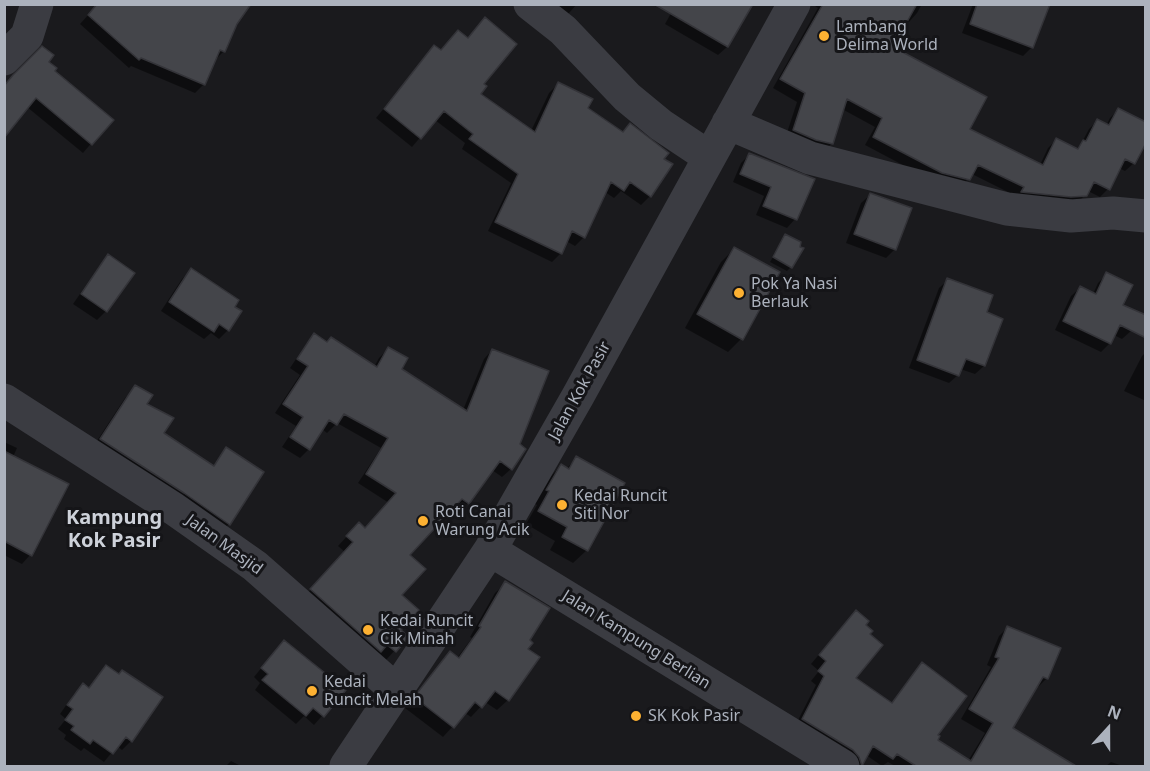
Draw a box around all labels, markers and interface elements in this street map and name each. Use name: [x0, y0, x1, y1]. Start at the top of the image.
place label: Lambang Delima World: [836, 17, 938, 55]
marker: Lambang Delima World: [817, 29, 831, 43]
place label: Pok Ya Nasi Berlauk: [751, 274, 837, 312]
marker: Pok Ya Nasi Berlauk: [732, 286, 746, 300]
street label: Jalan Kok Pasir: [545, 338, 615, 444]
place label: Kedai Runcit Siti Nor: [574, 486, 667, 524]
marker: Kedai Runcit Siti Nor: [555, 498, 569, 512]
place label: Roti Canai Warung Acik: [435, 502, 529, 540]
district label: Kampung Kok Pasir: [66, 506, 162, 553]
street label: Jalan Masjid: [182, 511, 266, 579]
marker: Roti Canai Warung Acik: [416, 514, 430, 528]
street label: Jalan Kampung Berlian: [558, 587, 714, 693]
place label: Kedai Runcit Cik Minah: [380, 611, 473, 649]
marker: Kedai Runcit Cik Minah: [361, 623, 375, 637]
place label: Kedai Runcit Melah: [324, 672, 422, 710]
marker: Kedai Runcit Melah: [305, 684, 319, 698]
north arrow: [1078, 699, 1138, 759]
text: N: [1104, 700, 1124, 725]
place label: SK Kok Pasir: [648, 706, 740, 726]
marker: SK Kok Pasir: [629, 709, 643, 723]

